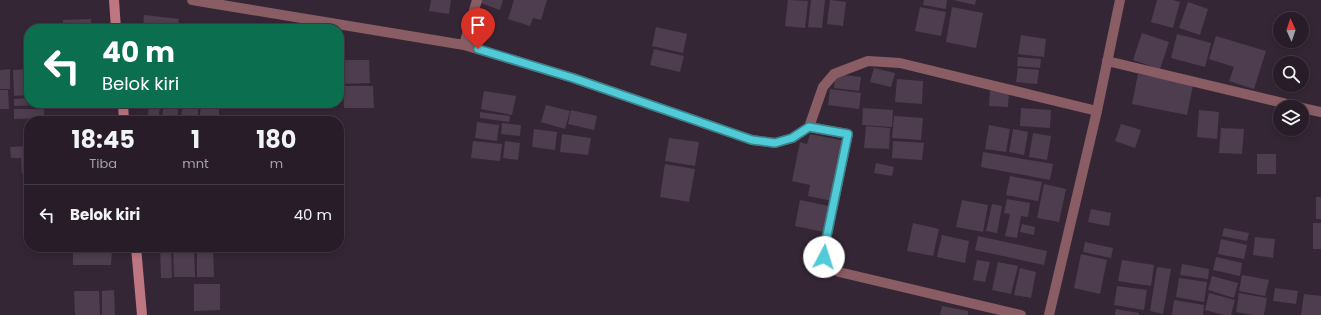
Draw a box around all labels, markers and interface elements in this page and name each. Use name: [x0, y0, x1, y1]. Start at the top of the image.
pin: [461, 8, 495, 49]
north arrow: [1273, 12, 1309, 48]
map controls: [1273, 12, 1309, 136]
icon: arrive: [467, 14, 489, 36]
text: 40 m: [102, 33, 175, 72]
icon: left: [36, 40, 88, 92]
button: search: [1273, 56, 1309, 92]
text: Belok kiri: [102, 71, 179, 96]
button: layers: [1273, 100, 1309, 136]
text: 18:45: [72, 123, 135, 156]
text: 1: [191, 123, 200, 156]
text: 180: [256, 123, 296, 156]
text: Tiba: [89, 154, 117, 173]
text: mnt: [182, 154, 209, 173]
text: m: [270, 154, 283, 173]
icon: left: [36, 204, 58, 226]
text: Belok kiri: [70, 204, 140, 225]
text: 40 m: [294, 204, 332, 225]
position arrow: [803, 236, 845, 278]

